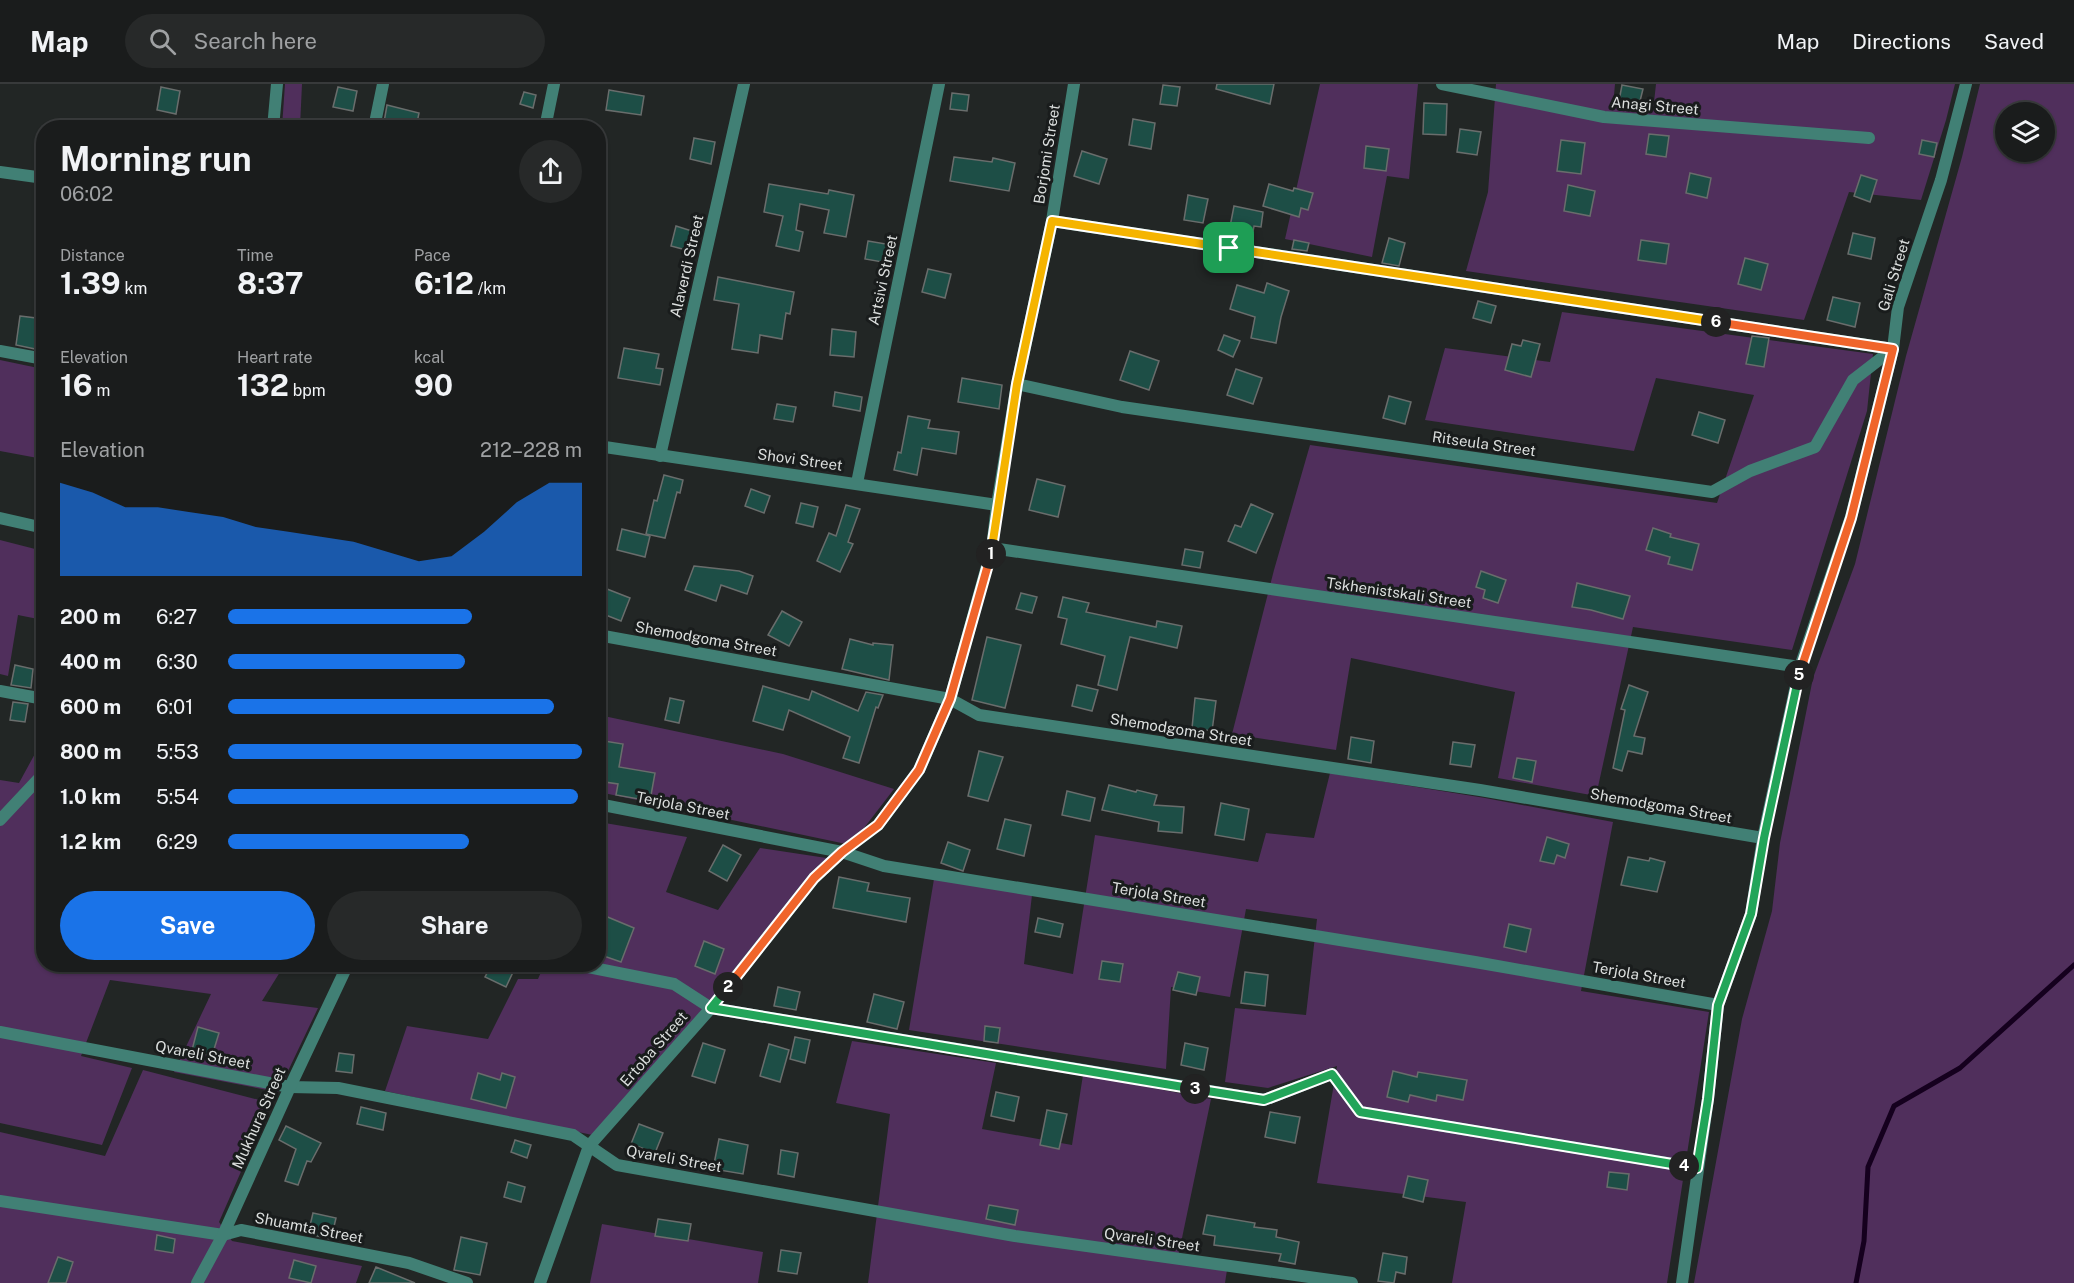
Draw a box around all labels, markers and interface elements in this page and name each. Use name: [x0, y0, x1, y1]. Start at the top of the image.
search box: [125, 14, 545, 68]
text: Map: [30, 25, 89, 58]
icon: search: [146, 25, 179, 58]
text: Search here: [194, 28, 317, 54]
text: Map: [1777, 29, 1819, 54]
text: Directions: [1852, 29, 1951, 54]
text: Saved: [1984, 29, 2044, 54]
street label: Anagi Street: [1610, 93, 1700, 118]
map controls: [1995, 102, 2055, 162]
button: layers: [1995, 102, 2055, 162]
street label: Borjomi Street: [1030, 103, 1063, 205]
text: Morning run: [60, 140, 252, 178]
button: share: [519, 140, 582, 203]
text: 06:02: [60, 182, 113, 206]
street label: Alaverdi Street: [666, 213, 707, 319]
pin: [1203, 222, 1254, 273]
icon: arrive: [1212, 231, 1245, 264]
street label: Artsivi Street: [865, 233, 900, 327]
street label: Gali Street: [1874, 236, 1913, 313]
text: Distance: [60, 246, 125, 265]
text: Time: [237, 246, 273, 265]
text: Pace: [414, 246, 451, 265]
text: 1.39: [60, 265, 121, 301]
text: 8:37: [237, 265, 303, 301]
text: 6:12: [414, 265, 474, 301]
text: km: [121, 279, 147, 298]
text: /km: [474, 279, 506, 298]
pin: 6: [1701, 307, 1731, 337]
text: 6: [1711, 312, 1721, 331]
text: Elevation: [60, 348, 128, 367]
text: Heart rate: [237, 348, 313, 367]
text: kcal: [414, 348, 445, 367]
text: 16: [60, 367, 93, 403]
text: 132: [237, 367, 289, 403]
text: 90: [414, 367, 453, 403]
text: m: [93, 381, 110, 400]
text: bpm: [289, 381, 326, 400]
street label: Ritseula Street: [1431, 428, 1537, 459]
text: Elevation: [60, 438, 145, 462]
text: 212–228 m: [480, 438, 582, 462]
street label: Shovi Street: [756, 445, 844, 474]
pin: 1: [976, 539, 1006, 569]
text: 1: [988, 544, 994, 563]
street label: Tskhenistskali Street: [1325, 574, 1473, 611]
text: 200 m: [60, 605, 121, 629]
text: 6:27: [156, 605, 197, 629]
street label: Shemodgoma Street: [634, 618, 779, 659]
text: 400 m: [60, 650, 121, 674]
text: 6:30: [156, 650, 198, 674]
pin: 5: [1784, 660, 1814, 690]
text: 5: [1794, 665, 1804, 684]
text: 600 m: [60, 695, 121, 719]
text: 6:01: [156, 695, 193, 719]
street label: Shemodgoma Street: [1109, 710, 1254, 749]
text: 800 m: [60, 740, 122, 764]
text: 5:53: [156, 740, 199, 764]
text: 1.0 km: [60, 785, 121, 809]
text: 5:54: [156, 785, 199, 809]
street label: Shemodgoma Street: [1589, 785, 1734, 826]
street label: Terjola Street: [635, 788, 731, 823]
text: 1.2 km: [60, 830, 121, 854]
text: 6:29: [156, 830, 198, 854]
street label: Terjola Street: [1111, 879, 1207, 910]
button: Save: [60, 891, 315, 960]
button: Share: [327, 891, 582, 960]
street label: Terjola Street: [1591, 958, 1687, 991]
pin: 2: [713, 972, 743, 1002]
text: 2: [723, 977, 733, 996]
street label: Ertoba Street: [617, 1008, 691, 1090]
street label: Qvareli Street: [154, 1037, 252, 1072]
street label: Mukhura Street: [229, 1064, 289, 1171]
pin: 3: [1180, 1074, 1210, 1104]
text: 3: [1190, 1079, 1200, 1098]
street label: Qvareli Street: [625, 1142, 723, 1175]
pin: 4: [1669, 1151, 1699, 1181]
text: 4: [1679, 1156, 1689, 1175]
street label: Shuamta Street: [254, 1209, 365, 1246]
street label: Qvareli Street: [1103, 1224, 1201, 1255]

